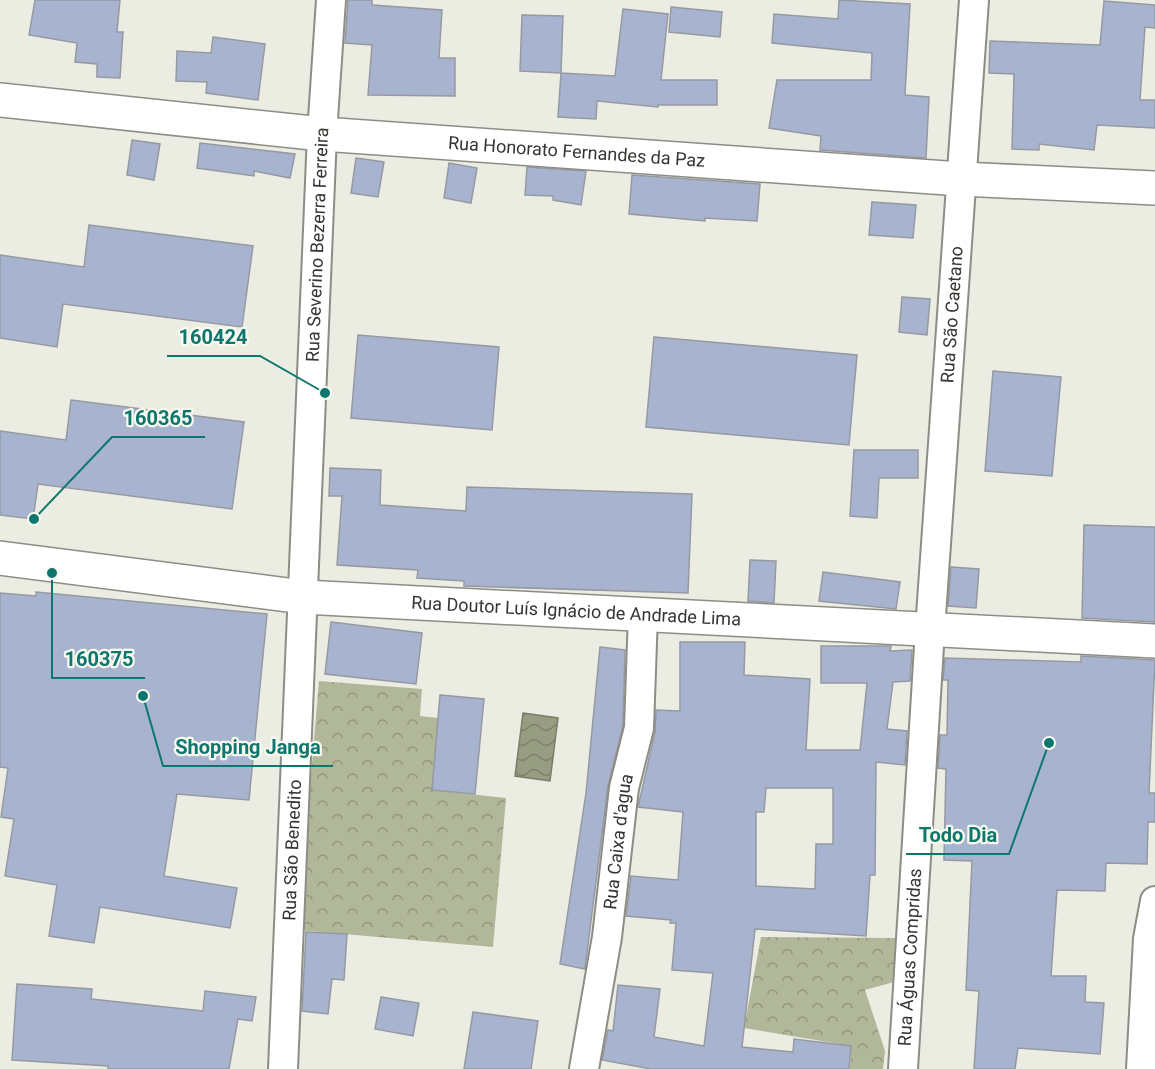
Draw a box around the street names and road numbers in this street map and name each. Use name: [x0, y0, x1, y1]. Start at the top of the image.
street label: Rua Severino Bezerra Ferreira: [301, 127, 332, 362]
street label: Rua Honorato Fernandes da Paz: [447, 132, 706, 171]
street label: Rua São Caetano: [936, 245, 967, 384]
street label: Rua Doutor Luís Ignácio de Andrade Lima: [411, 592, 742, 630]
street label: Rua Caixa d'agua: [599, 771, 637, 911]
street label: Rua São Benedito: [278, 779, 305, 921]
street label: Rua Águas Compridas: [893, 868, 925, 1047]

